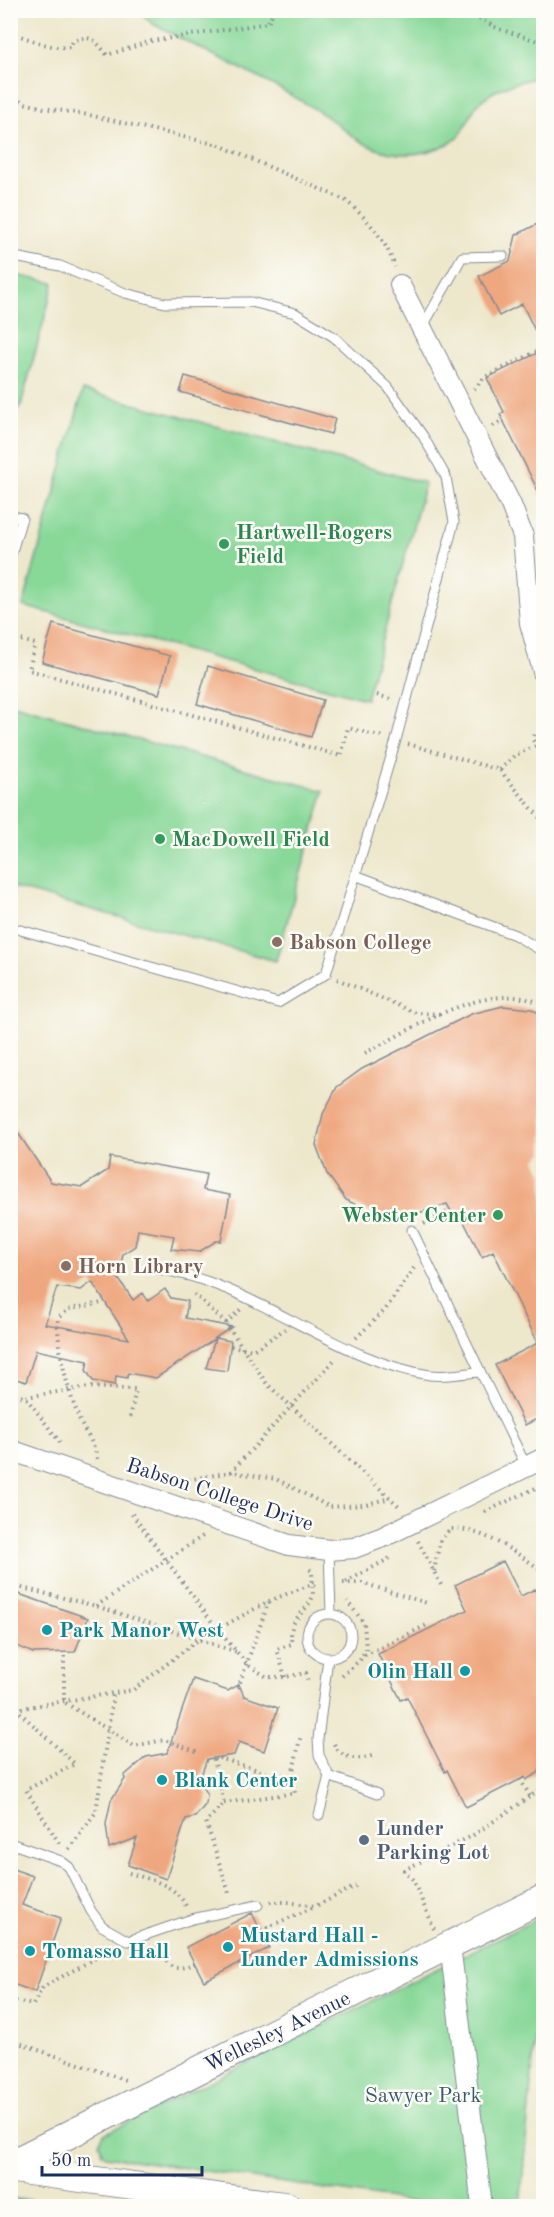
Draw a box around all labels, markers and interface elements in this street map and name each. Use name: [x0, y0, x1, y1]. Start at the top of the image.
place label: Hartwell-Rogers Field: [236, 523, 392, 568]
marker: Hartwell-Rogers Field: [217, 537, 231, 551]
place label: MacDowell Field: [172, 830, 330, 851]
marker: MacDowell Field: [153, 832, 167, 846]
place label: Babson College: [289, 933, 432, 954]
marker: Babson College: [270, 935, 284, 949]
place label: Webster Center: [341, 1206, 486, 1227]
marker: Webster Center: [491, 1208, 505, 1222]
place label: Horn Library: [78, 1257, 204, 1278]
marker: Horn Library: [59, 1259, 73, 1273]
street label: Babson College Drive: [123, 1455, 316, 1536]
place label: Park Manor West: [59, 1621, 224, 1642]
marker: Park Manor West: [40, 1623, 54, 1637]
place label: Olin Hall: [367, 1662, 453, 1683]
marker: Olin Hall: [458, 1664, 472, 1678]
place label: Blank Center: [174, 1771, 297, 1792]
marker: Blank Center: [155, 1773, 169, 1787]
place label: Lunder Parking Lot: [376, 1819, 489, 1864]
marker: Lunder Parking Lot: [357, 1833, 371, 1847]
place label: Mustard Hall - Lunder Admissions: [240, 1926, 418, 1971]
marker: Mustard Hall - Lunder Admissions: [221, 1940, 235, 1954]
place label: Tomasso Hall: [42, 1942, 169, 1963]
marker: Tomasso Hall: [23, 1944, 37, 1958]
street label: Wellesley Avenue: [201, 1988, 354, 2077]
park label: Sawyer Park: [365, 2086, 481, 2107]
scale bar: [42, 2139, 202, 2177]
text: 50 m: [51, 2152, 91, 2170]

